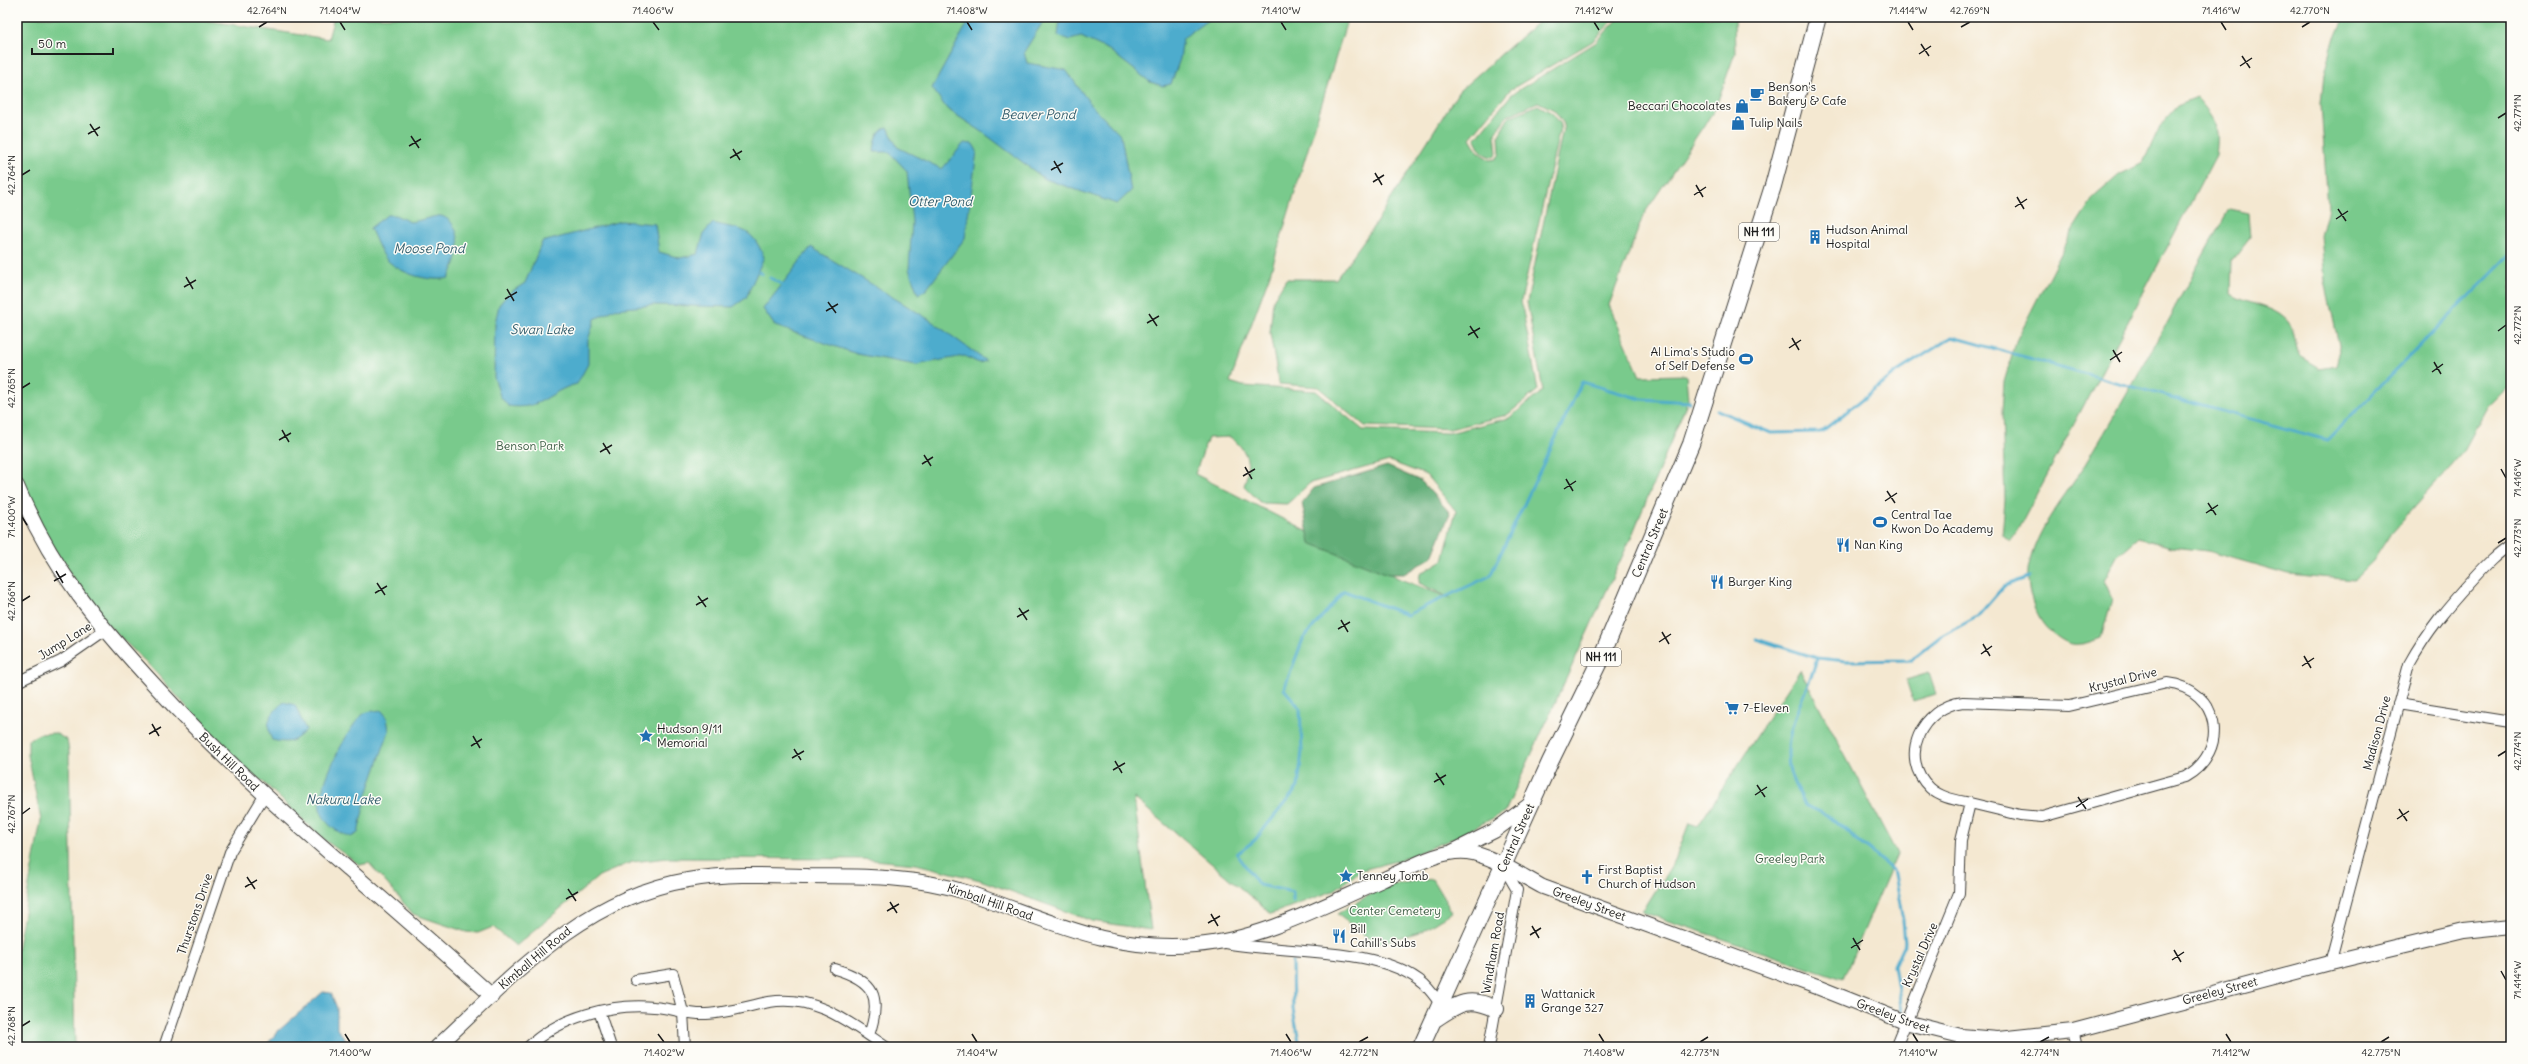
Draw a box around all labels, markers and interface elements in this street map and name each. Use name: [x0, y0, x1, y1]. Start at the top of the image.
text: 42.764°N: [247, 4, 287, 17]
text: 71.404°W: [319, 4, 361, 17]
text: 71.406°W: [632, 4, 674, 17]
text: 71.408°W: [946, 4, 988, 17]
text: 71.410°W: [1261, 4, 1301, 17]
text: 71.412°W: [1575, 4, 1613, 17]
text: 71.414°W: [1889, 4, 1927, 17]
text: 42.769°N: [1950, 4, 1990, 17]
text: 71.416°W: [2202, 4, 2240, 17]
text: 42.770°N: [2290, 4, 2330, 17]
scale bar: [32, 30, 113, 56]
text: 50 m: [38, 36, 67, 51]
place label: Benson's Bakery & Cafe: [1768, 79, 1847, 108]
cafe icon: Benson's Bakery & Cafe: [1749, 86, 1765, 102]
text: 42.771°N: [2511, 94, 2524, 132]
place label: Beccari Chocolates: [1628, 98, 1731, 113]
shop icon: Beccari Chocolates: [1734, 98, 1750, 114]
water label: Beaver Pond: [1001, 106, 1078, 123]
shop icon: Tulip Nails: [1730, 115, 1746, 131]
place label: Tulip Nails: [1749, 115, 1802, 130]
text: 42.764°N: [5, 155, 18, 195]
water label: Otter Pond: [908, 193, 974, 210]
place label: Hudson Animal Hospital: [1826, 222, 1908, 251]
road number: NH 111: [1739, 223, 1779, 241]
building icon: Hudson Animal Hospital: [1807, 229, 1823, 245]
water label: Moose Pond: [393, 240, 467, 257]
text: 42.772°N: [2511, 306, 2524, 344]
water label: Swan Lake: [510, 321, 575, 338]
place label: Al Lima's Studio of Self Defense: [1651, 344, 1735, 373]
sports icon: Al Lima's Studio of Self Defense: [1738, 351, 1754, 367]
text: 42.765°N: [5, 368, 18, 408]
park label: Benson Park: [496, 438, 564, 453]
text: 71.416°W: [2511, 459, 2524, 497]
text: 71.400°W: [5, 496, 18, 538]
street label: Central Street: [1628, 506, 1671, 580]
place label: Central Tae Kwon Do Academy: [1891, 507, 1993, 536]
sports icon: Central Tae Kwon Do Academy: [1872, 514, 1888, 530]
text: 42.773°N: [2511, 518, 2524, 558]
restaurant icon: Nan King: [1835, 537, 1851, 553]
place label: Nan King: [1854, 537, 1903, 552]
restaurant icon: Burger King: [1709, 574, 1725, 590]
place label: Burger King: [1728, 574, 1792, 589]
text: 42.766°N: [5, 581, 18, 621]
street label: Jump Lane: [35, 618, 94, 663]
road number: NH 111: [1581, 648, 1621, 666]
street label: Krystal Drive: [2087, 664, 2158, 695]
street label: Madison Drive: [2359, 694, 2394, 772]
supermarket icon: 7-Eleven: [1724, 700, 1740, 716]
place label: 7-Eleven: [1743, 700, 1789, 715]
place label: Hudson 9/11 Memorial: [657, 721, 722, 750]
place icon: Hudson 9/11 Memorial: [638, 728, 654, 744]
street label: Bush Hill Road: [196, 729, 263, 794]
text: 42.774°N: [2511, 732, 2524, 770]
water label: Nakuru Lake: [306, 791, 381, 808]
text: 42.767°N: [5, 794, 18, 834]
street label: Central Street: [1494, 801, 1537, 875]
park label: Greeley Park: [1755, 851, 1825, 866]
place label: First Baptist Church of Hudson: [1598, 862, 1696, 891]
place icon: Tenney Tomb: [1338, 868, 1354, 884]
place label: Tenney Tomb: [1357, 868, 1429, 883]
church icon: First Baptist Church of Hudson: [1579, 869, 1595, 885]
street label: Thurstons Drive: [174, 871, 215, 956]
street label: Kimball Hill Road: [945, 880, 1035, 923]
street label: Greeley Street: [1550, 883, 1628, 924]
park label: Center Cemetery: [1349, 903, 1441, 918]
street label: Windham Road: [1478, 911, 1507, 995]
street label: Krystal Drive: [1899, 920, 1941, 990]
place label: Bill Cahill's Subs: [1350, 921, 1416, 950]
street label: Kimball Hill Road: [495, 923, 574, 992]
restaurant icon: Bill Cahill's Subs: [1331, 928, 1347, 944]
text: 71.414°W: [2511, 961, 2524, 999]
street label: Greeley Street: [2181, 973, 2259, 1008]
place label: Wattanick Grange 327: [1541, 986, 1604, 1015]
building icon: Wattanick Grange 327: [1522, 993, 1538, 1009]
street label: Greeley Street: [1854, 995, 1932, 1036]
text: 42.768°N: [5, 1006, 18, 1046]
text: 71.400°W: [329, 1046, 371, 1059]
text: 71.402°W: [643, 1046, 685, 1059]
text: 71.404°W: [956, 1046, 998, 1059]
text: 71.406°W: [1270, 1046, 1312, 1059]
text: 42.772°N: [1340, 1046, 1378, 1059]
text: 71.408°W: [1583, 1046, 1625, 1059]
text: 42.773°N: [1680, 1046, 1720, 1059]
text: 71.410°W: [1898, 1046, 1938, 1059]
text: 42.774°N: [2021, 1046, 2059, 1059]
text: 71.412°W: [2212, 1046, 2250, 1059]
text: 42.775°N: [2361, 1046, 2401, 1059]

